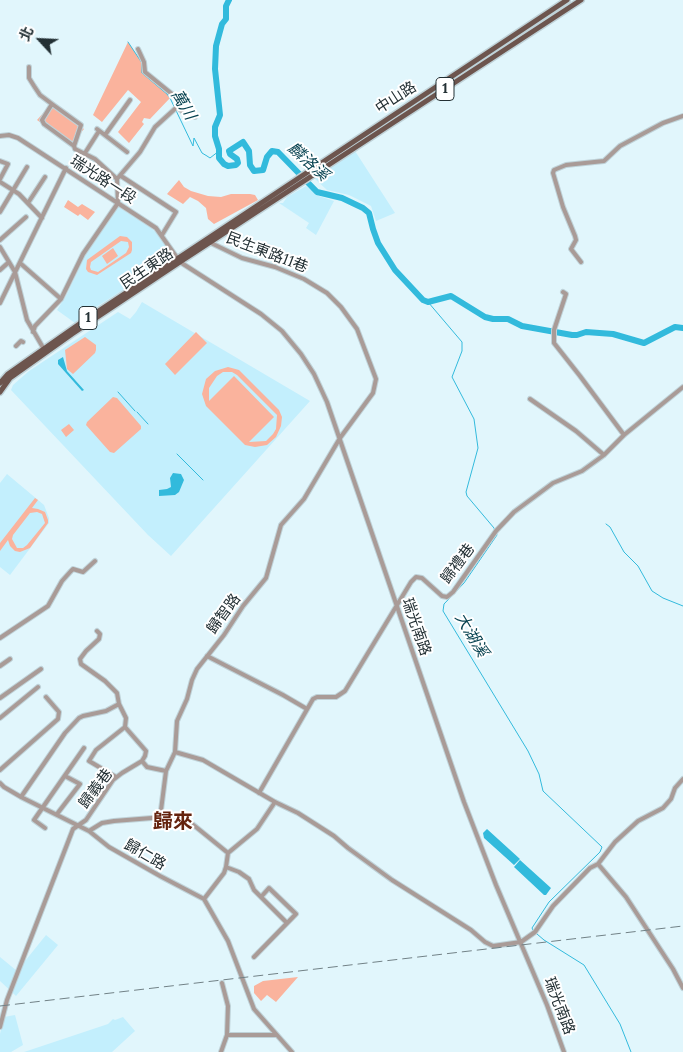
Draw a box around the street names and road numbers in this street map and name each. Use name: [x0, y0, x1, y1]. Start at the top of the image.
street label: 中山路: [372, 78, 420, 118]
road number: 1: [436, 78, 454, 100]
street label: 瑞光路一段: [67, 152, 139, 208]
street label: 民生東路11巷: [224, 229, 310, 277]
street label: 民生東路: [117, 245, 177, 293]
road number: 1: [79, 306, 97, 330]
street label: 歸禮巷: [437, 541, 479, 587]
street label: 歸智路: [203, 591, 245, 637]
street label: 瑞光南路: [398, 596, 434, 658]
street label: 歸義巷: [75, 766, 117, 812]
street label: 歸仁路: [121, 836, 169, 874]
street label: 瑞光南路: [540, 975, 578, 1037]

